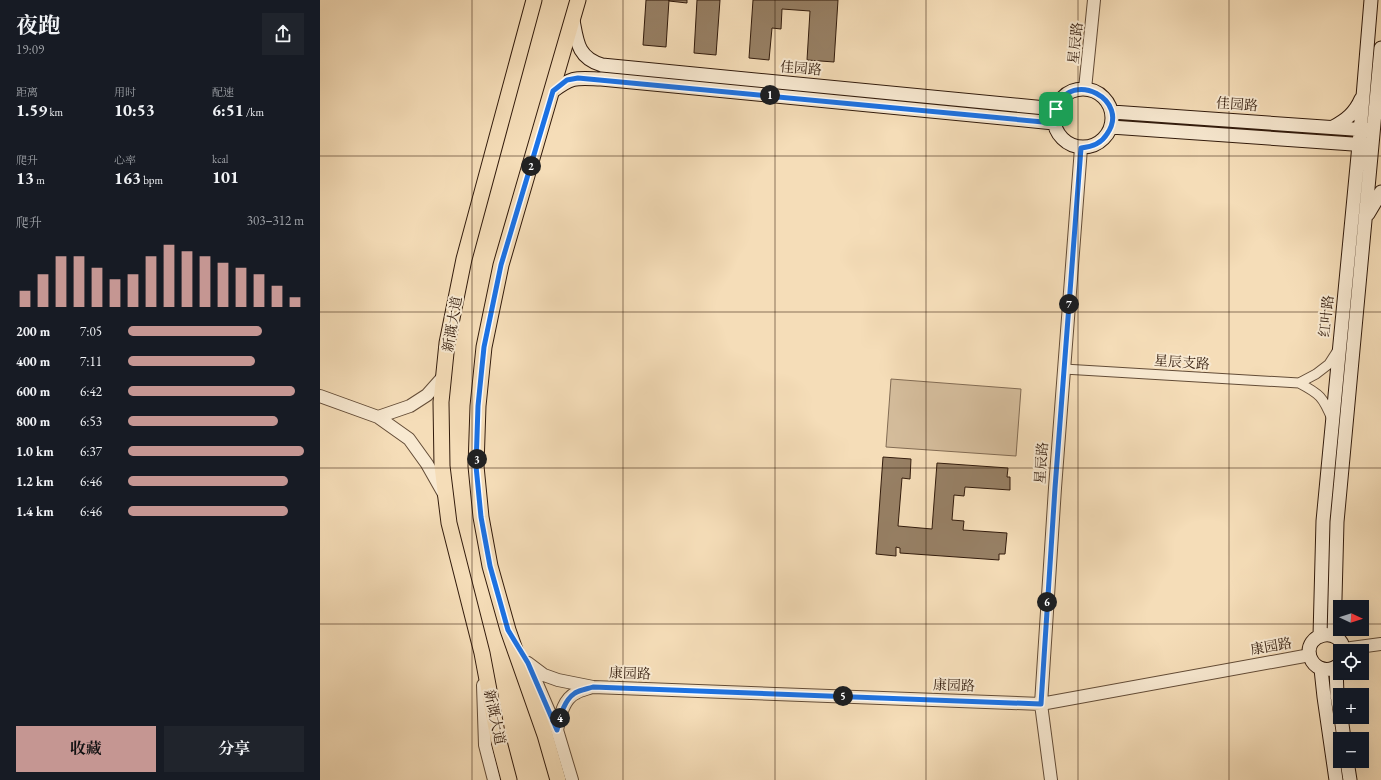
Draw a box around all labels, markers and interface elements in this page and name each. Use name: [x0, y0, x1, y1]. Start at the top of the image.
text: 夜跑: [16, 11, 60, 40]
button: share: [262, 13, 304, 55]
street label: 星辰路: [1064, 21, 1086, 65]
text: 19:09: [16, 41, 44, 58]
street label: 佳园路: [779, 57, 823, 79]
text: 距离: [16, 85, 38, 99]
text: 用时: [114, 85, 136, 99]
text: 配速: [212, 85, 234, 99]
pin: 1: [760, 85, 780, 105]
text: 1: [767, 88, 773, 102]
pin: [1039, 92, 1073, 126]
street label: 佳园路: [1215, 94, 1259, 114]
icon: arrive: [1045, 98, 1067, 120]
text: 1.59: [16, 99, 47, 121]
text: 10:53: [114, 99, 155, 121]
text: 6:51: [212, 99, 244, 121]
text: km: [47, 105, 63, 119]
text: /km: [244, 105, 264, 119]
text: kcal: [212, 152, 229, 166]
text: 爬升: [16, 153, 38, 167]
text: 心率: [114, 153, 136, 167]
pin: 2: [521, 156, 541, 176]
text: 2: [528, 159, 534, 173]
text: 101: [212, 166, 239, 188]
text: 13: [16, 167, 34, 189]
text: 163: [114, 167, 141, 189]
text: m: [34, 173, 45, 187]
text: bpm: [141, 173, 163, 187]
text: 303–312 m: [247, 212, 304, 229]
text: 爬升: [16, 214, 42, 231]
pin: 7: [1059, 294, 1079, 314]
street label: 红叶路: [1315, 294, 1337, 338]
street label: 新溉大道: [438, 295, 466, 353]
text: 7: [1066, 297, 1072, 311]
text: 200 m: [16, 323, 50, 340]
text: 7:05: [80, 323, 102, 340]
street label: 星辰支路: [1153, 351, 1211, 373]
text: 400 m: [16, 353, 50, 370]
text: 7:11: [80, 353, 102, 370]
text: 600 m: [16, 383, 50, 400]
text: 6:42: [80, 383, 102, 400]
text: 800 m: [16, 413, 50, 430]
text: 6:53: [80, 413, 102, 430]
street label: 星辰路: [1031, 441, 1051, 485]
text: 1.0 km: [16, 443, 54, 460]
text: 6:37: [80, 443, 102, 460]
pin: 3: [467, 449, 487, 469]
text: 3: [474, 452, 480, 466]
text: 1.2 km: [16, 473, 54, 490]
text: 6:46: [80, 473, 102, 490]
text: 1.4 km: [16, 503, 54, 520]
text: 6:46: [80, 503, 102, 520]
pin: 6: [1037, 592, 1057, 612]
text: 6: [1044, 595, 1050, 609]
north arrow: [1333, 600, 1369, 636]
map controls: [1333, 600, 1369, 768]
street label: 康园路: [1249, 633, 1293, 659]
button: locate: [1333, 644, 1369, 680]
street label: 康园路: [609, 663, 651, 683]
street label: 康园路: [933, 675, 975, 695]
pin: 5: [833, 686, 853, 706]
street label: 新溉大道: [480, 688, 510, 746]
button: +: [1333, 688, 1369, 724]
text: 5: [840, 689, 846, 703]
pin: 4: [550, 708, 570, 728]
text: 4: [557, 711, 563, 725]
button: 收藏: [16, 726, 156, 772]
button: 分享: [164, 726, 304, 772]
button: −: [1333, 732, 1369, 768]

